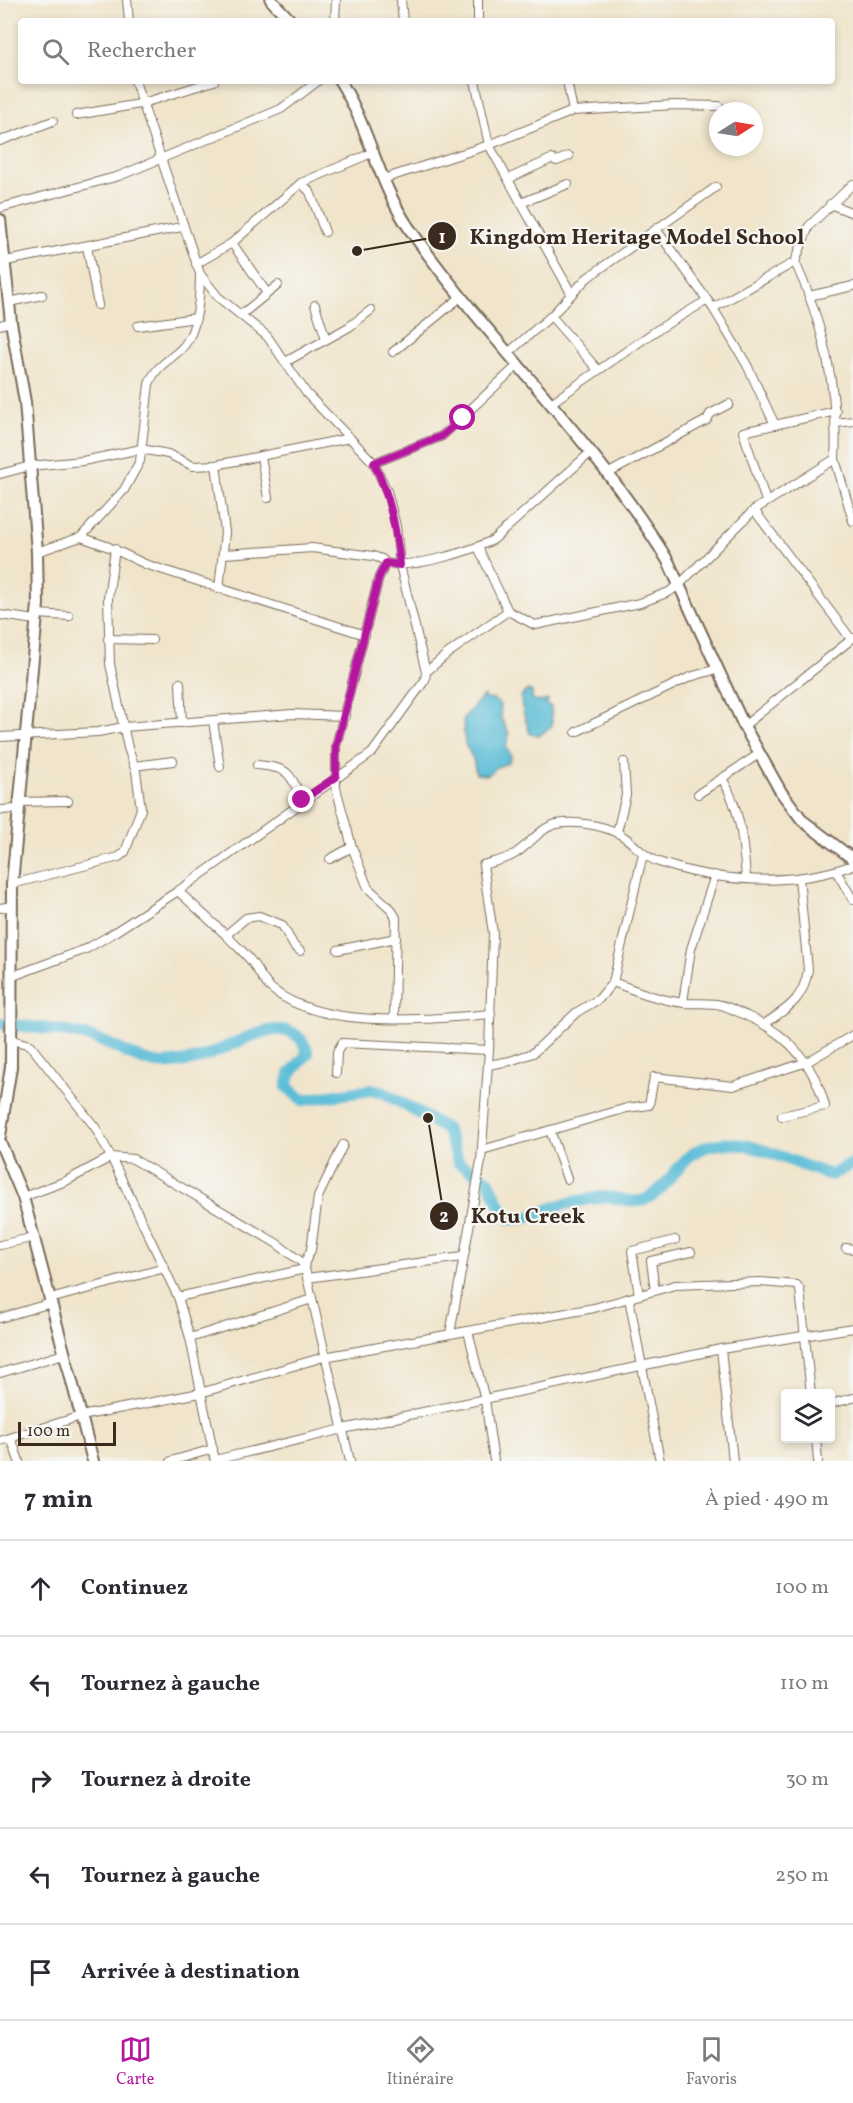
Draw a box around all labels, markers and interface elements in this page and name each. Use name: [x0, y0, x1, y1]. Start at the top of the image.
search box: [18, 18, 835, 84]
icon: search: [39, 35, 72, 68]
text: Rechercher: [87, 36, 196, 67]
north arrow: [709, 102, 763, 156]
callout: Kingdom Heritage Model School: [427, 216, 816, 256]
text: Kingdom Heritage Model School: [469, 223, 805, 254]
text: 1: [438, 226, 446, 251]
route start: [449, 404, 475, 430]
route end: [288, 786, 314, 812]
callout: Kotu Creek: [429, 1196, 597, 1236]
text: Kotu Creek: [471, 1202, 585, 1233]
text: 2: [439, 1205, 449, 1230]
map controls: [781, 1389, 835, 1443]
button: layers: [781, 1389, 835, 1443]
scale bar: [18, 1419, 116, 1446]
text: 100 m: [27, 1421, 70, 1443]
text: 7 min: [24, 1482, 93, 1518]
text: À pied · 490 m: [705, 1486, 829, 1514]
icon: ahead: [24, 1572, 57, 1605]
text: Continuez: [81, 1573, 188, 1604]
text: 100 m: [775, 1574, 829, 1602]
icon: left: [24, 1668, 57, 1701]
text: Tournez à gauche: [81, 1669, 260, 1700]
text: 110 m: [780, 1670, 829, 1698]
icon: right: [24, 1764, 57, 1797]
text: Tournez à droite: [81, 1765, 251, 1796]
text: 30 m: [785, 1766, 829, 1794]
icon: left: [24, 1860, 57, 1893]
text: Tournez à gauche: [81, 1861, 260, 1892]
text: 250 m: [775, 1862, 829, 1890]
icon: arrive: [24, 1956, 57, 1989]
text: Arrivée à destination: [81, 1957, 300, 1988]
tab: Carte: [116, 2033, 154, 2091]
tab: Itinéraire: [387, 2033, 454, 2091]
tab: Favoris: [686, 2033, 737, 2091]

